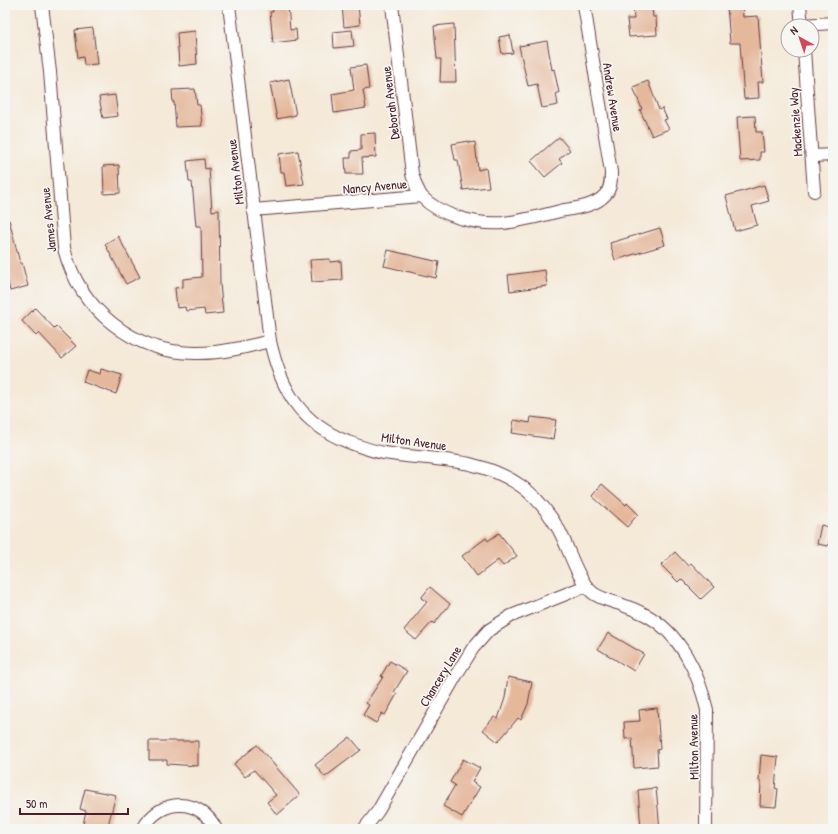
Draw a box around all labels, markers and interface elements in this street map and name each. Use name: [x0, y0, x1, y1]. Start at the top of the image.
north arrow: [780, 18, 820, 58]
text: N: [787, 23, 800, 38]
street label: Andrew Avenue: [599, 61, 627, 133]
street label: Deborah Avenue: [377, 65, 403, 141]
street label: Mackenzie Way: [784, 86, 806, 157]
street label: Milton Avenue: [222, 138, 248, 206]
street label: Nancy Avenue: [342, 174, 408, 198]
street label: James Avenue: [36, 187, 60, 253]
street label: Milton Avenue: [380, 428, 448, 454]
street label: Chancery Lane: [415, 642, 465, 710]
street label: Milton Avenue: [683, 714, 703, 780]
scale bar: [20, 790, 128, 816]
text: 50 m: [26, 795, 47, 812]

